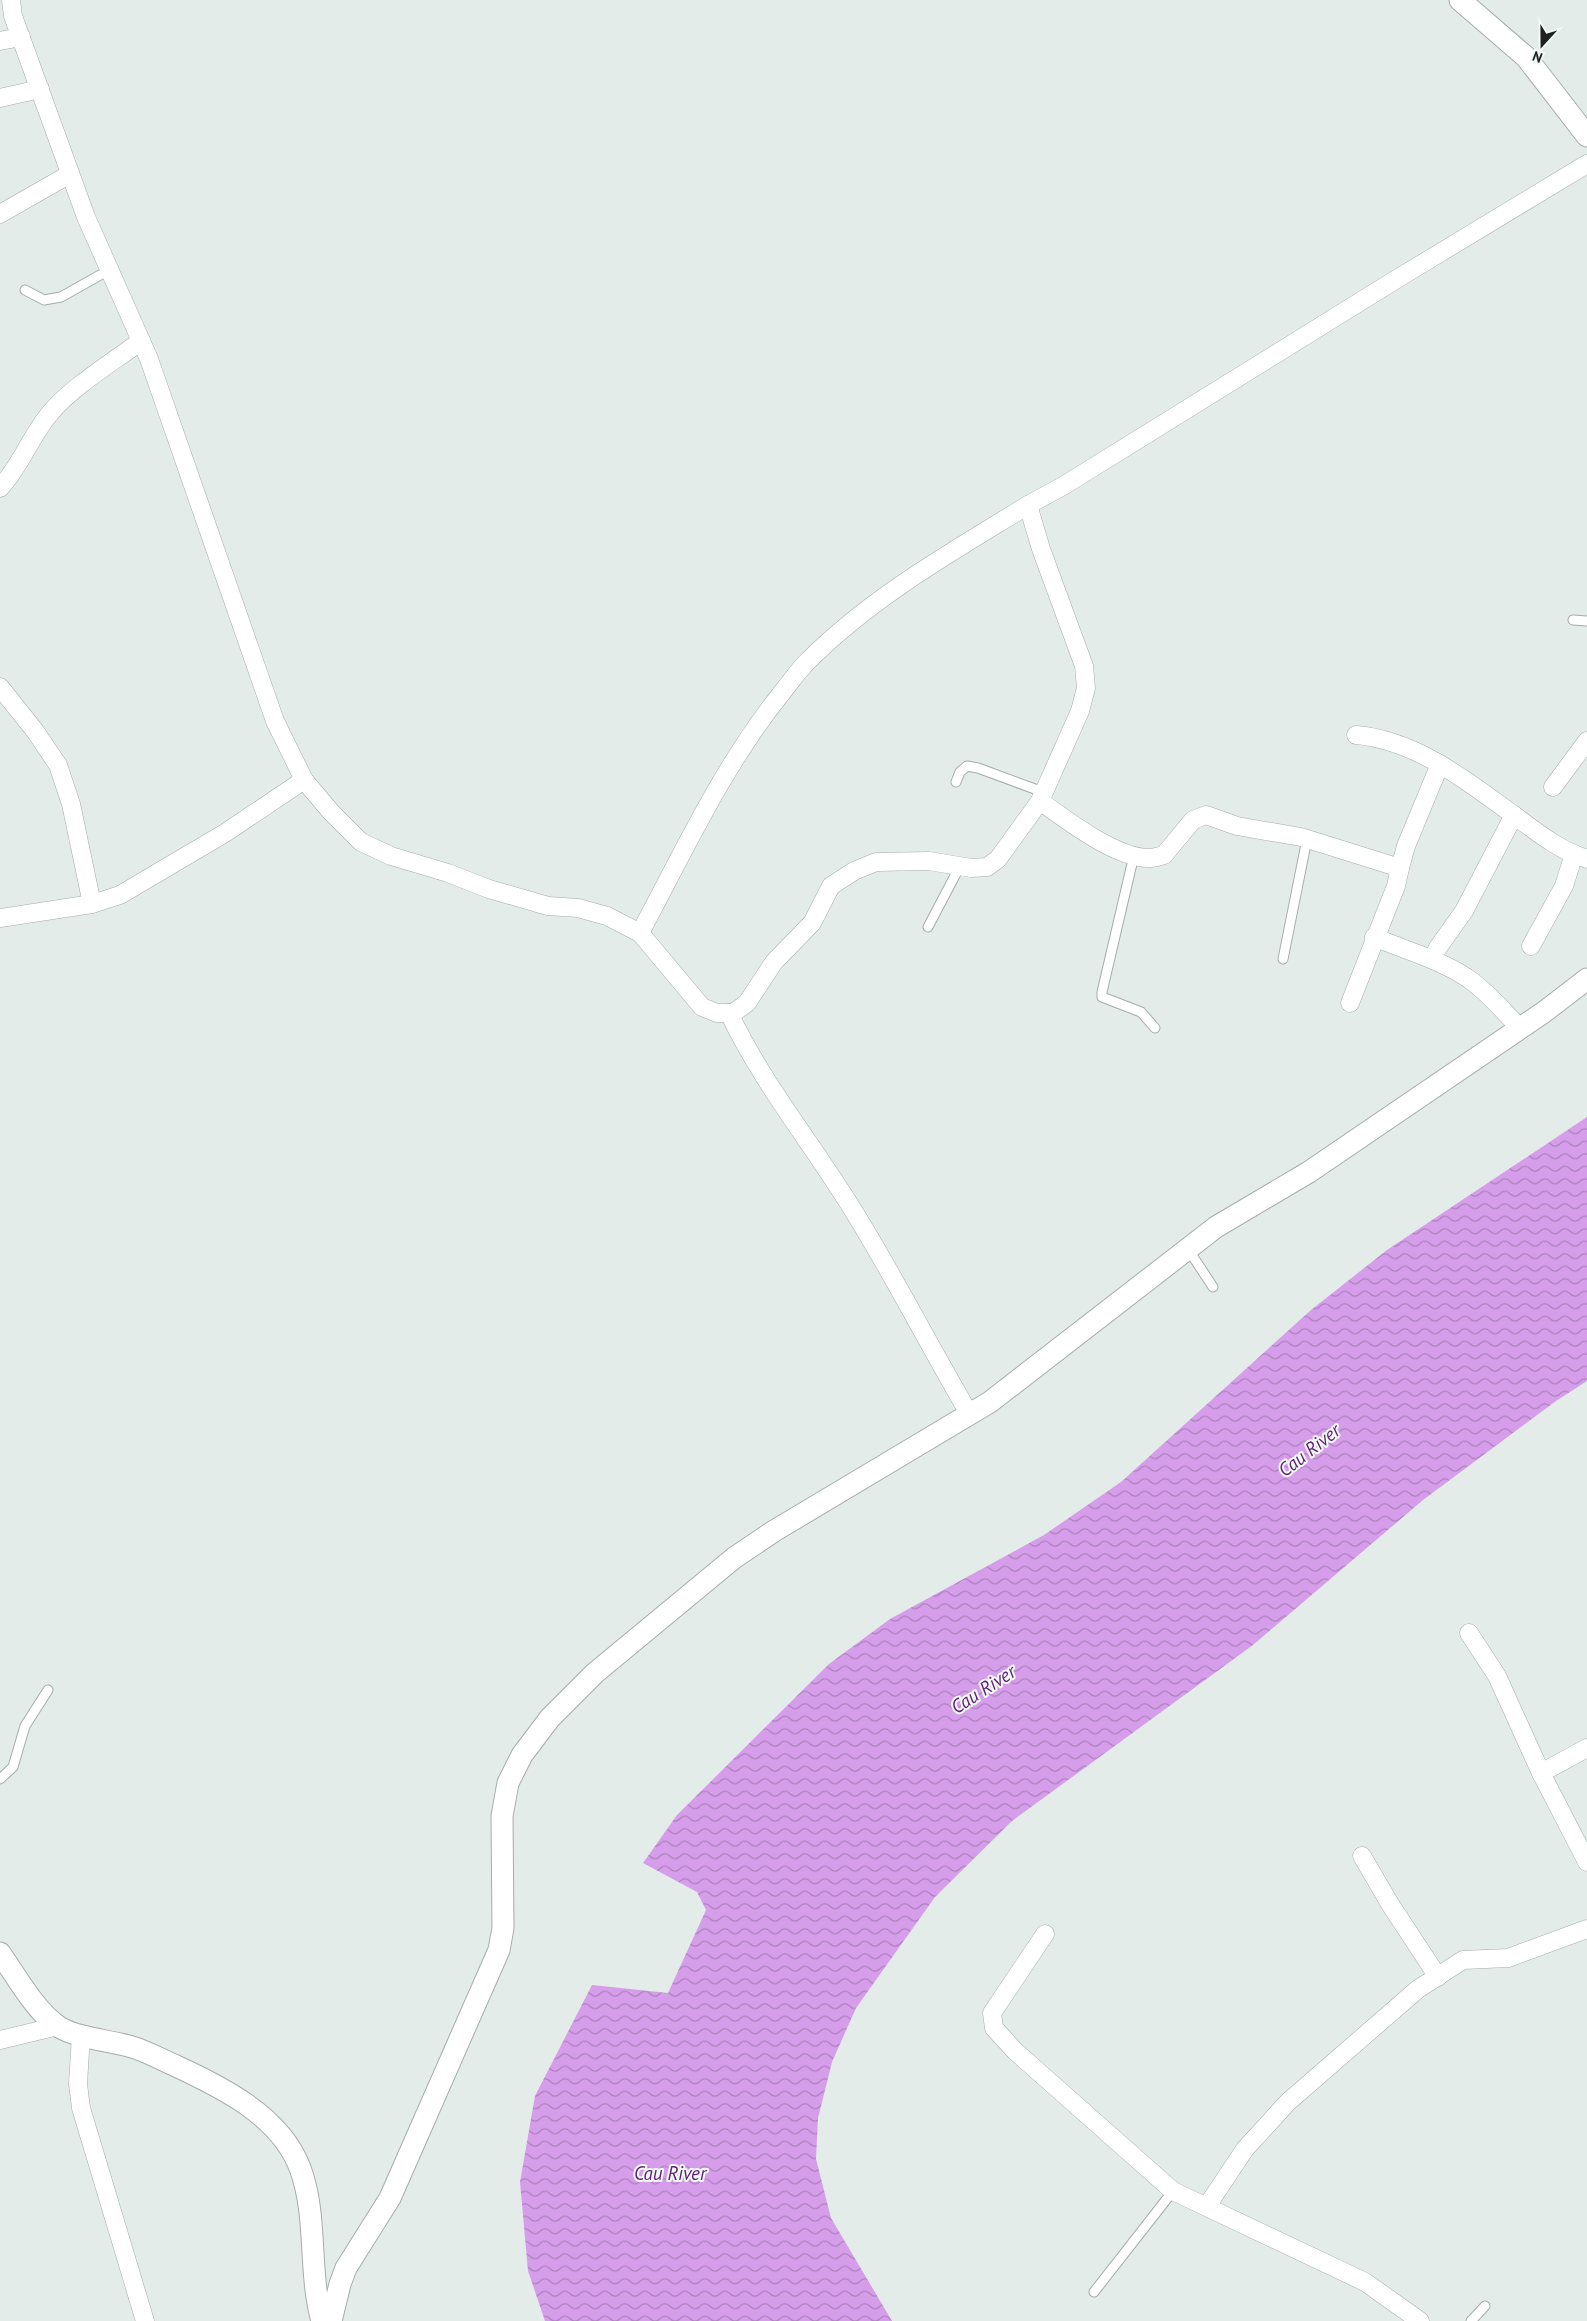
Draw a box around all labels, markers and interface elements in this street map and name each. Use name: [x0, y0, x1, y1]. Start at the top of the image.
north arrow: [1517, 20, 1567, 70]
text: N: [1530, 47, 1545, 67]
water label: Cau River: [1273, 1417, 1346, 1482]
water label: Cau River: [946, 1658, 1021, 1719]
water label: Cau River: [634, 2161, 708, 2185]

